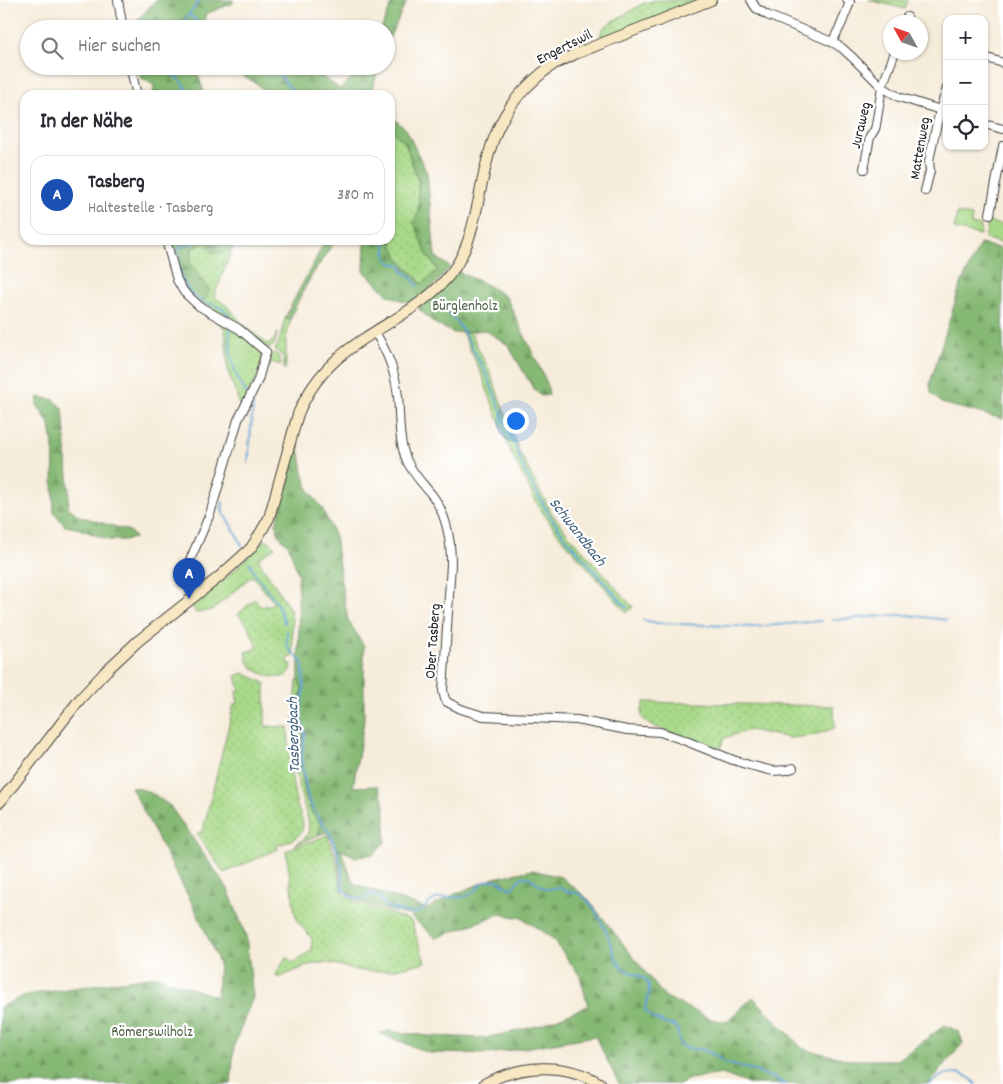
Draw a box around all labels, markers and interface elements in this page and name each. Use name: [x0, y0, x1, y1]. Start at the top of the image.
north arrow: [883, 15, 928, 60]
map controls: [943, 15, 988, 150]
button: +: [943, 15, 988, 60]
search box: [20, 20, 395, 75]
street label: Engertswil: [533, 24, 597, 71]
icon: search: [38, 34, 66, 62]
text: Hier suchen: [78, 34, 161, 61]
button: −: [943, 60, 988, 105]
street label: Juraweg: [846, 100, 878, 151]
button: locate: [943, 105, 988, 150]
text: In der Nähe: [40, 108, 132, 138]
street label: Mattenweg: [905, 115, 937, 181]
text: Tasberg: [88, 170, 144, 197]
text: A: [53, 184, 61, 207]
text: 380 m: [337, 184, 374, 207]
text: Haltestelle · Tasberg: [88, 197, 213, 220]
park label: Bürglenholz: [432, 296, 498, 318]
your location: [503, 408, 529, 434]
water label: Schwandbach: [543, 493, 612, 572]
pin: A: [173, 558, 205, 599]
street label: Ober Tasberg: [420, 603, 448, 679]
water label: Tasbergbach: [282, 696, 307, 773]
park label: Römerswilholz: [111, 1022, 193, 1044]

